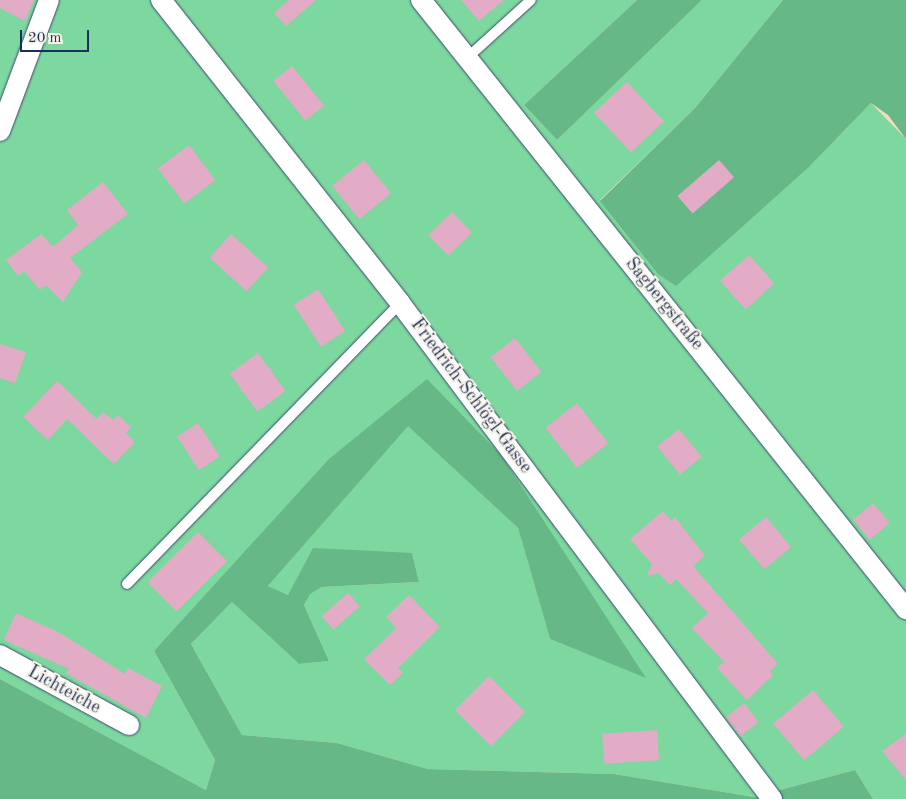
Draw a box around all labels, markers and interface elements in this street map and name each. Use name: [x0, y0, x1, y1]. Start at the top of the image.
scale bar: [22, 20, 91, 52]
text: 20 m: [28, 31, 62, 46]
street label: Sagbergstraße: [620, 253, 708, 355]
street label: Friedrich-Schlögl-Gasse: [406, 314, 536, 478]
street label: Lichteiche: [24, 661, 104, 719]

